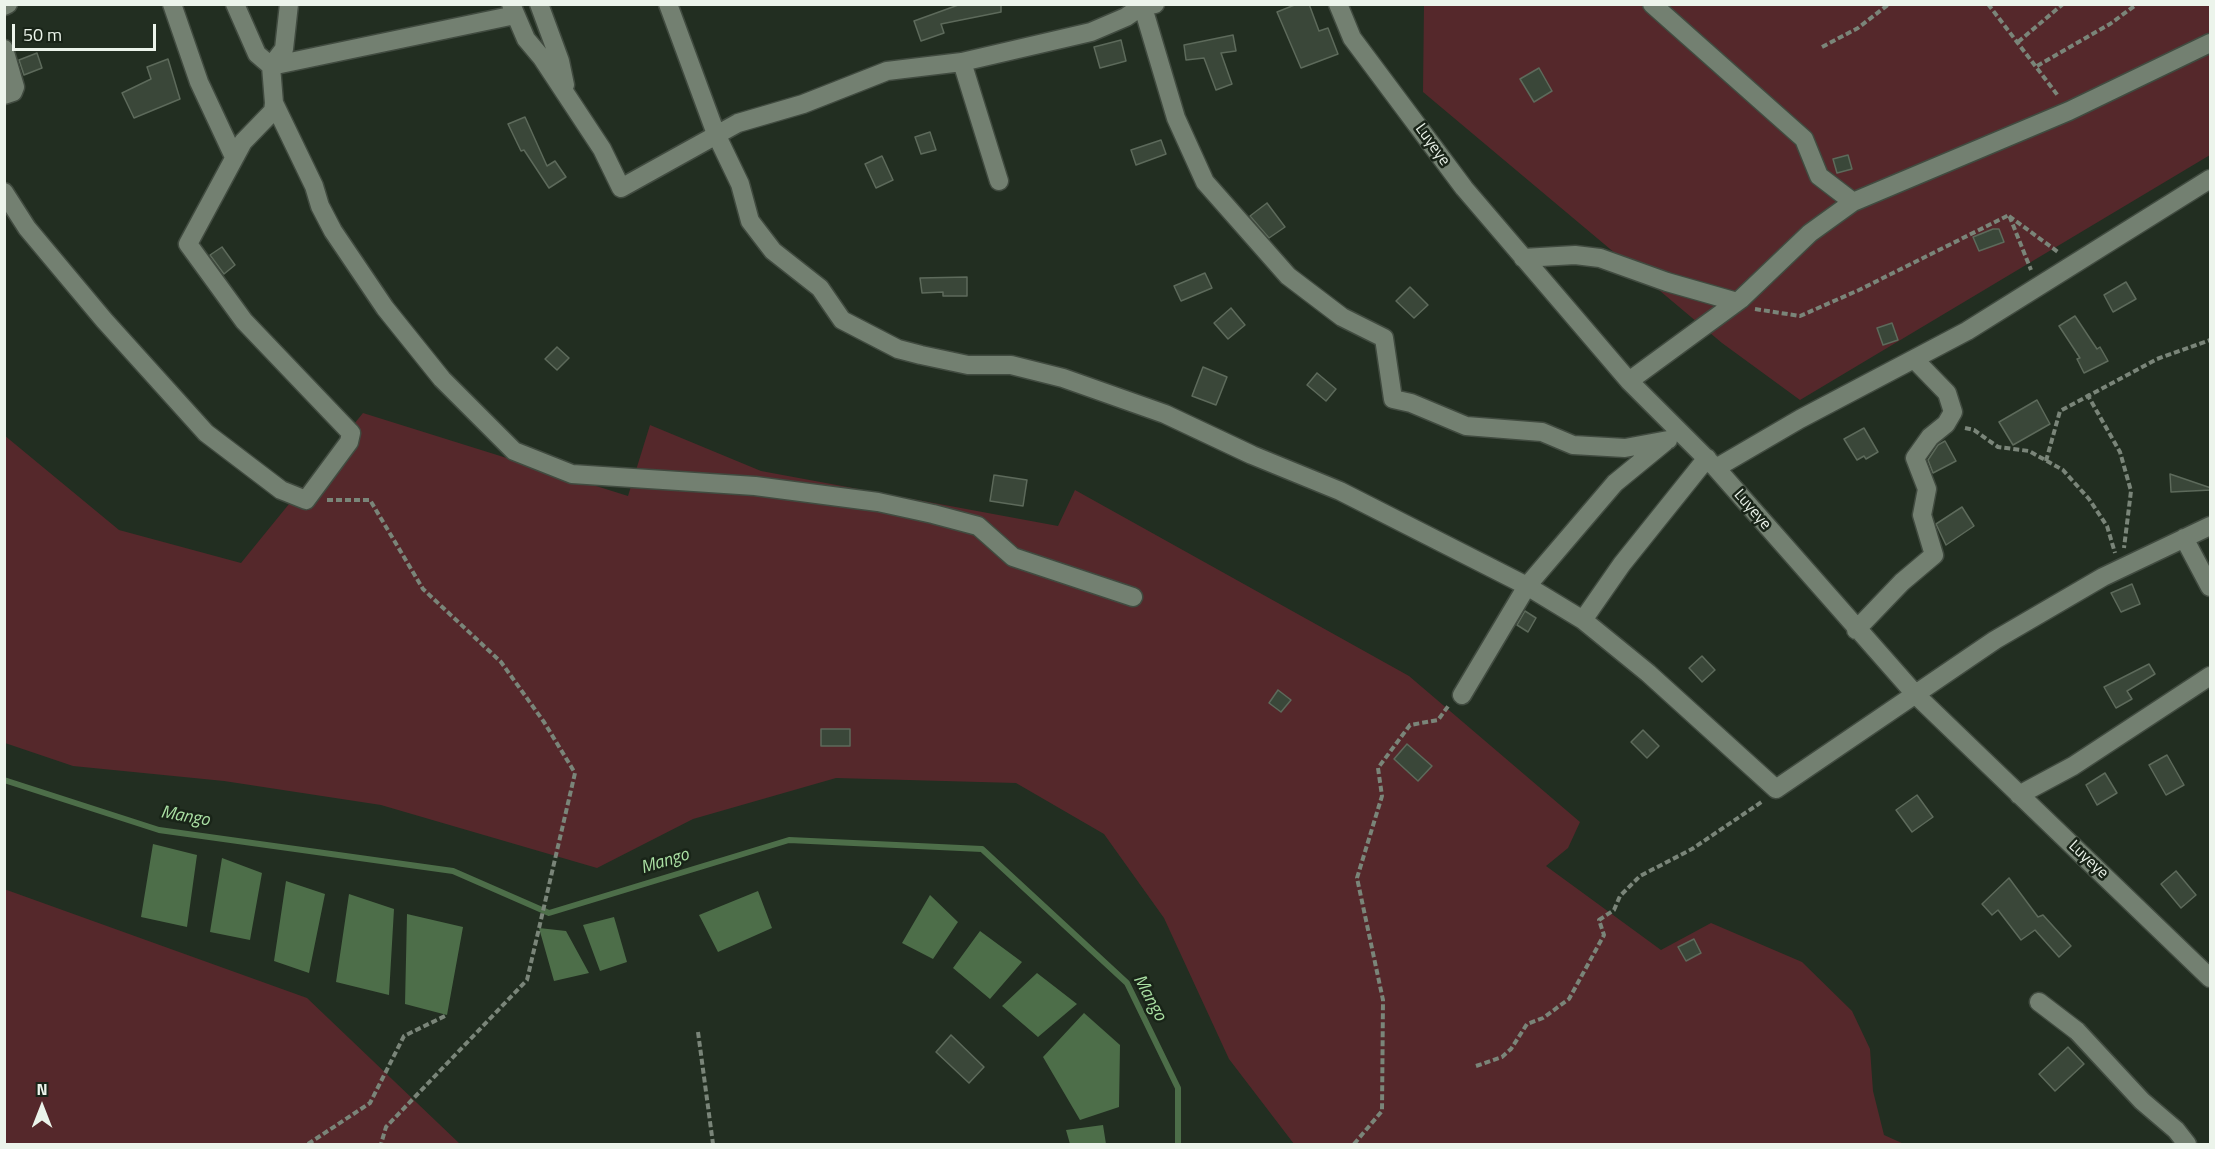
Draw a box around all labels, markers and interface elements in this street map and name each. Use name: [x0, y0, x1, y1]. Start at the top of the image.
scale bar: [15, 12, 159, 50]
text: 50 m: [23, 21, 62, 48]
street label: Luyeye: [1410, 120, 1454, 170]
street label: Luyeye: [1729, 486, 1775, 534]
water label: Mango: [159, 802, 211, 832]
street label: Luyeye: [2064, 837, 2112, 883]
water label: Mango: [638, 844, 692, 880]
water label: Mango: [1128, 971, 1170, 1025]
north arrow: [12, 1077, 72, 1137]
text: N: [36, 1077, 48, 1101]

